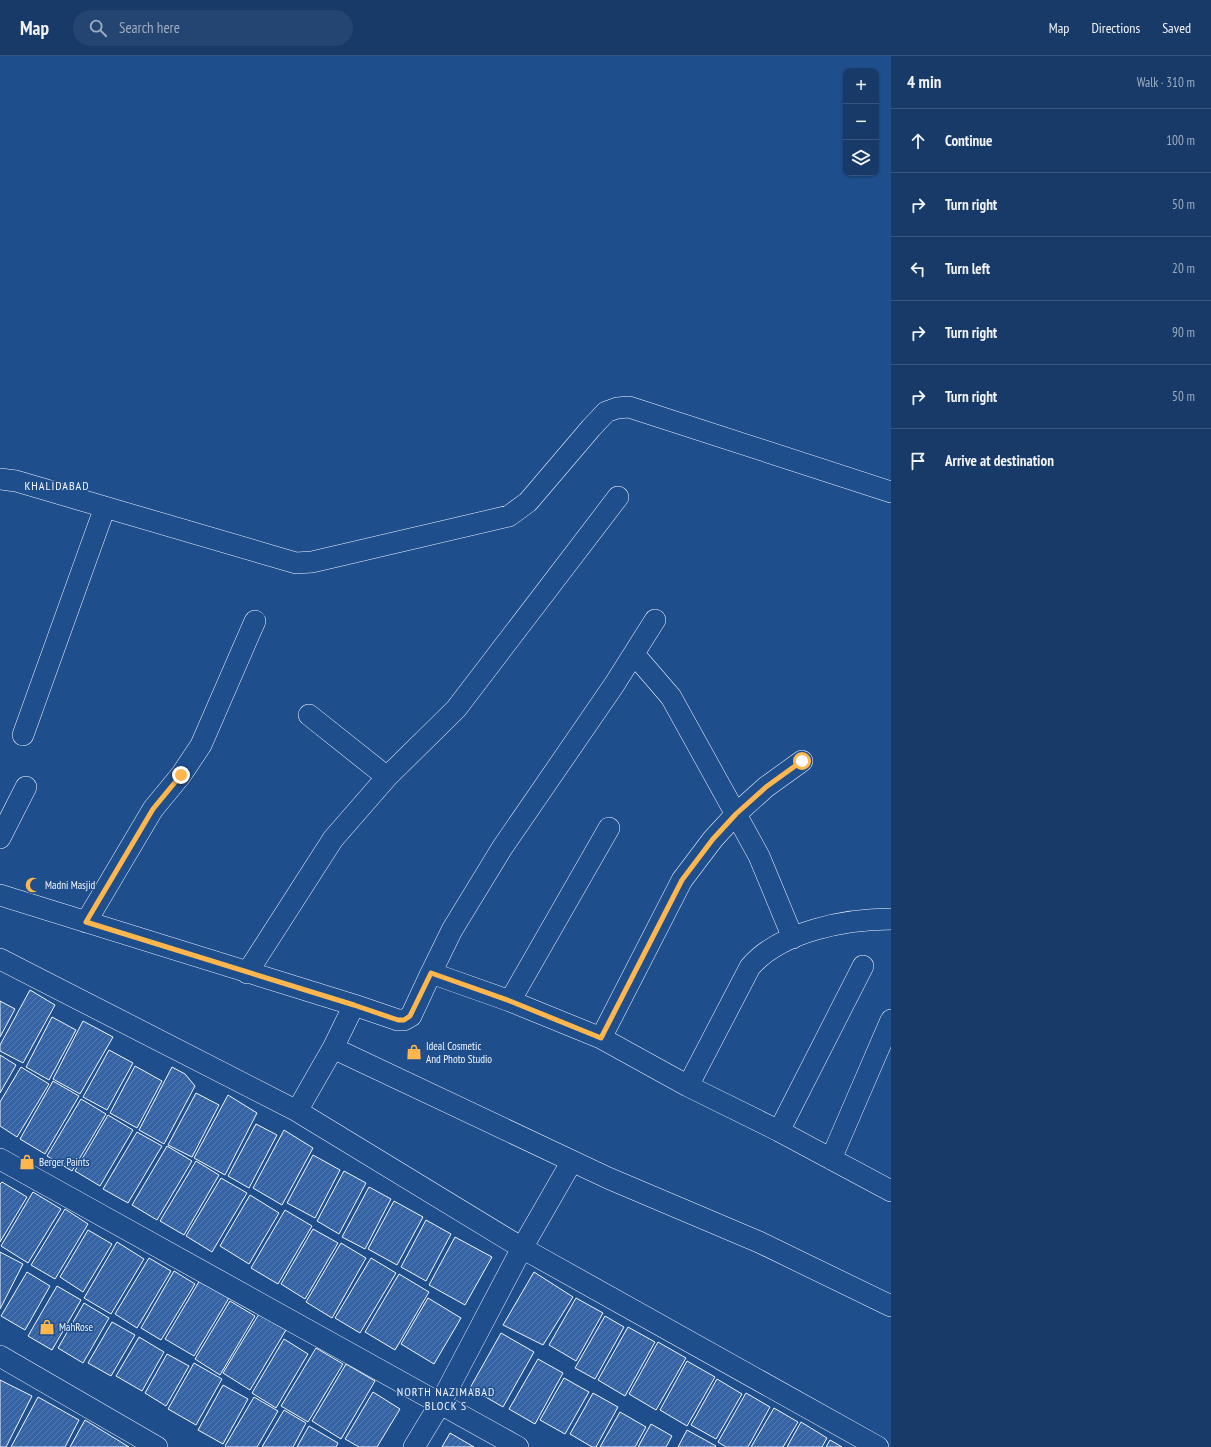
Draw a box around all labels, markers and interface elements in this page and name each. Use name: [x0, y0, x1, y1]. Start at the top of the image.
search box: [73, 10, 353, 46]
text: Map: [20, 16, 49, 40]
icon: search: [87, 17, 109, 39]
text: Search here: [119, 18, 180, 37]
text: Map: [1049, 19, 1069, 37]
text: Directions: [1091, 19, 1140, 37]
text: Saved: [1162, 19, 1191, 37]
map controls: [843, 68, 879, 176]
button: +: [843, 68, 879, 104]
text: 4 min: [907, 71, 941, 93]
text: Walk · 310 m: [1137, 74, 1195, 91]
button: −: [843, 104, 879, 140]
icon: ahead: [907, 130, 929, 152]
text: Continue: [945, 131, 992, 150]
text: 100 m: [1166, 132, 1195, 149]
button: layers: [843, 140, 879, 176]
icon: right: [907, 194, 929, 216]
text: Turn right: [945, 195, 997, 214]
text: 50 m: [1172, 196, 1195, 213]
icon: left: [907, 258, 929, 280]
text: Turn left: [945, 259, 990, 278]
text: 20 m: [1172, 260, 1195, 277]
icon: right: [907, 322, 929, 344]
text: Turn right: [945, 323, 997, 342]
text: 90 m: [1172, 324, 1195, 341]
icon: right: [907, 386, 929, 408]
text: Turn right: [945, 387, 997, 406]
text: 50 m: [1172, 388, 1195, 405]
icon: arrive: [907, 450, 929, 472]
text: Arrive at destination: [945, 451, 1054, 470]
district label: KHALIDABAD: [24, 478, 90, 493]
route start: [793, 752, 811, 770]
route end: [172, 766, 190, 784]
mosque icon: Madni Masjid: [24, 876, 42, 894]
place label: Madni Masjid: [45, 878, 96, 892]
place label: Ideal Cosmetic And Photo Studio: [426, 1039, 492, 1066]
shop icon: Ideal Cosmetic And Photo Studio: [405, 1043, 423, 1061]
shop icon: Berger Paints: [18, 1153, 36, 1171]
place label: Berger Paints: [39, 1155, 90, 1169]
shop icon: MahRose: [38, 1318, 56, 1336]
place label: MahRose: [59, 1320, 94, 1334]
district label: NORTH NAZIMABAD BLOCK S: [397, 1384, 495, 1413]

